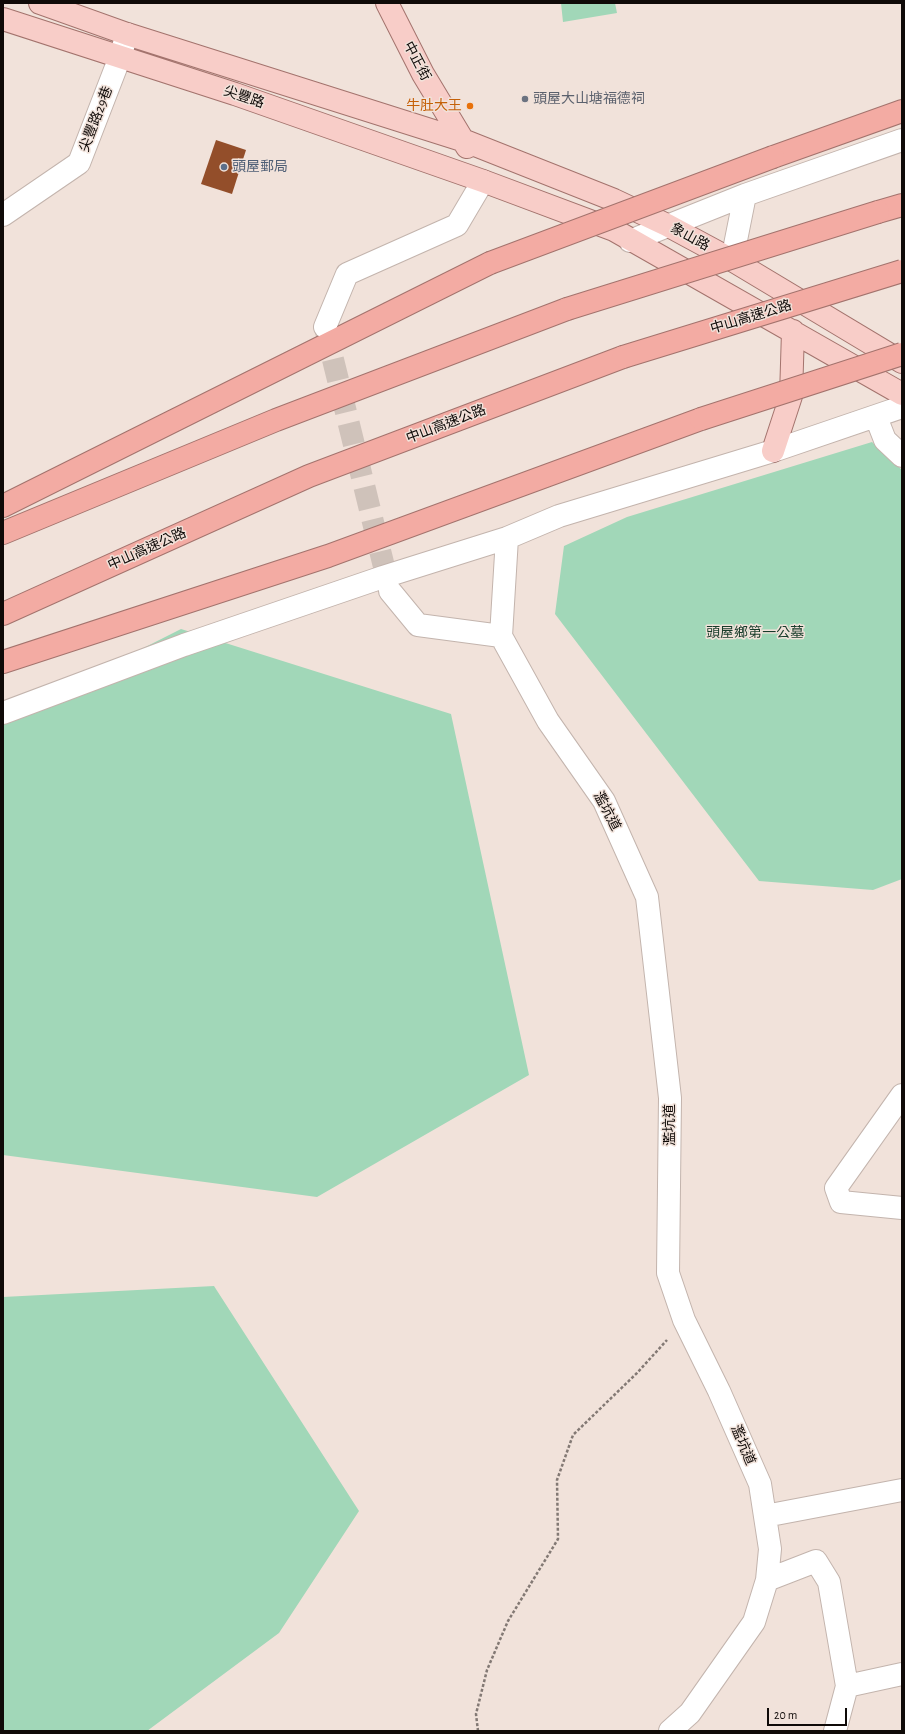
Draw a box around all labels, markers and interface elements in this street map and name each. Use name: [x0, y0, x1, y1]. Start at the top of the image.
street label: 中正街: [400, 39, 434, 83]
street label: 尖豐路: [221, 82, 267, 112]
street label: 尖豐路29巷: [76, 84, 116, 154]
place label: 頭屋大山塘福德祠: [533, 91, 645, 107]
marker: 頭屋大山塘福德祠: [520, 94, 530, 104]
place label: 牛肚大王: [406, 98, 462, 114]
marker: 牛肚大王: [465, 101, 475, 111]
place label: 頭屋郵局: [232, 159, 288, 175]
marker: 頭屋郵局: [219, 162, 229, 172]
street label: 象山路: [668, 220, 712, 254]
street label: 中山高速公路: [708, 297, 794, 337]
street label: 中山高速公路: [404, 401, 488, 447]
street label: 中山高速公路: [105, 524, 189, 574]
park label: 頭屋鄉第一公墓: [706, 625, 804, 641]
street label: 濫坑道: [590, 789, 624, 833]
street label: 濫坑道: [662, 1104, 678, 1146]
street label: 濫坑道: [727, 1422, 759, 1468]
scale bar: [769, 1700, 849, 1726]
text: 20 m: [774, 1709, 797, 1721]

